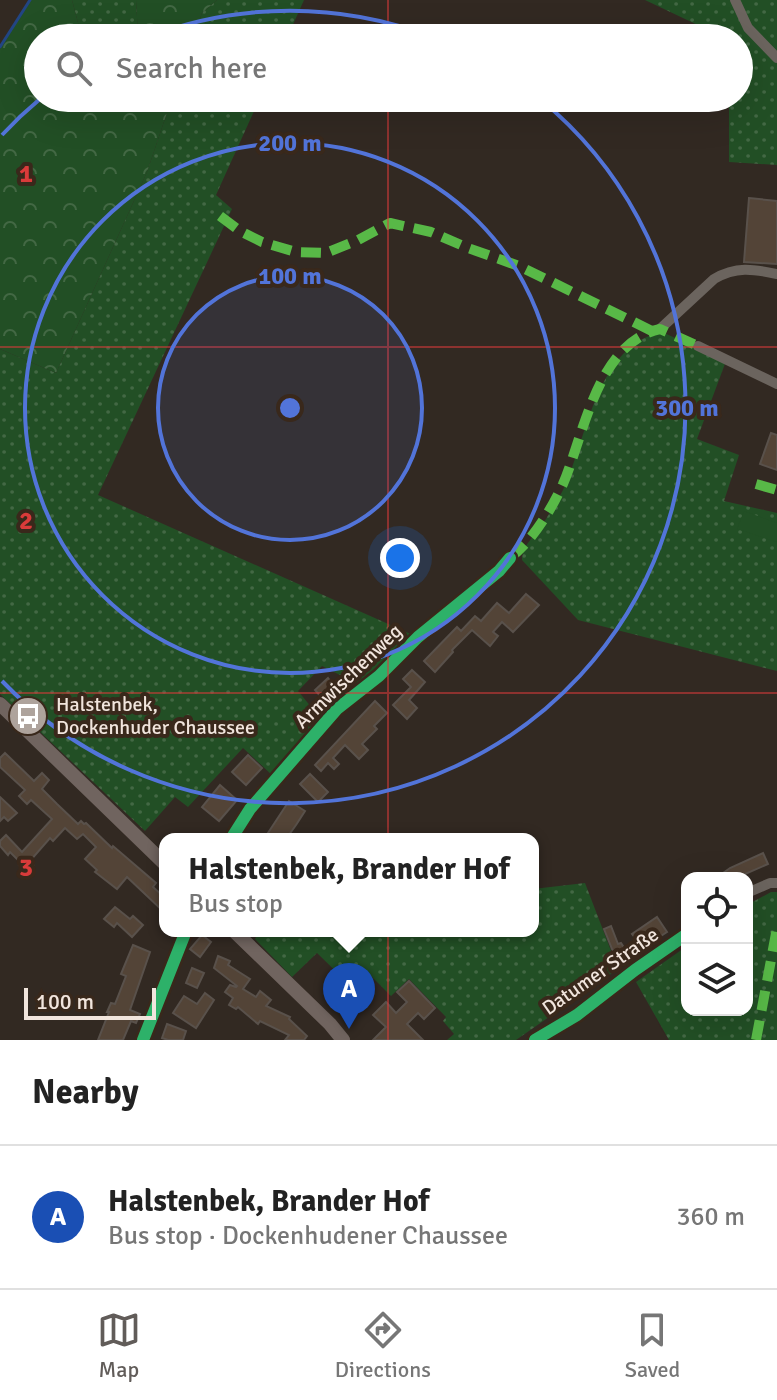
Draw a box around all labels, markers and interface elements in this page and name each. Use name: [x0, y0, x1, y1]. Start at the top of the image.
search box: [24, 24, 753, 112]
icon: search: [52, 46, 96, 90]
text: Search here: [116, 50, 267, 87]
text: 200 m: [258, 128, 322, 158]
text: 1: [19, 158, 33, 190]
text: 100 m: [258, 261, 322, 291]
text: 300 m: [655, 393, 719, 423]
centre of rings: [276, 394, 304, 422]
text: 2: [19, 505, 33, 537]
your location: [380, 538, 420, 578]
street label: Armwischenweg: [289, 619, 407, 734]
place label: Halstenbek, Dockenhuder Chaussee: [56, 692, 255, 740]
bus stop icon: Halstenbek, Dockenhuder Chaussee: [7, 695, 49, 737]
popup: [159, 833, 539, 937]
text: Halstenbek, Brander Hof: [188, 851, 510, 888]
text: 3: [19, 852, 33, 884]
map controls: [681, 872, 753, 1016]
button: locate: [681, 872, 753, 944]
text: Bus stop: [188, 888, 283, 920]
street label: Datumer Straße: [537, 922, 663, 1021]
button: layers: [681, 944, 753, 1016]
pin: A: [323, 963, 375, 1029]
scale bar: [24, 984, 156, 1020]
text: 100 m: [36, 988, 94, 1015]
text: Nearby: [32, 1071, 139, 1113]
text: Halstenbek, Brander Hof: [108, 1183, 429, 1220]
text: A: [50, 1201, 66, 1233]
text: 360 m: [676, 1201, 745, 1233]
text: Bus stop · Dockenhudener Chaussee: [108, 1220, 508, 1252]
tab: Map: [97, 1308, 141, 1383]
tab: Directions: [335, 1308, 431, 1383]
tab: Saved: [625, 1308, 680, 1383]

